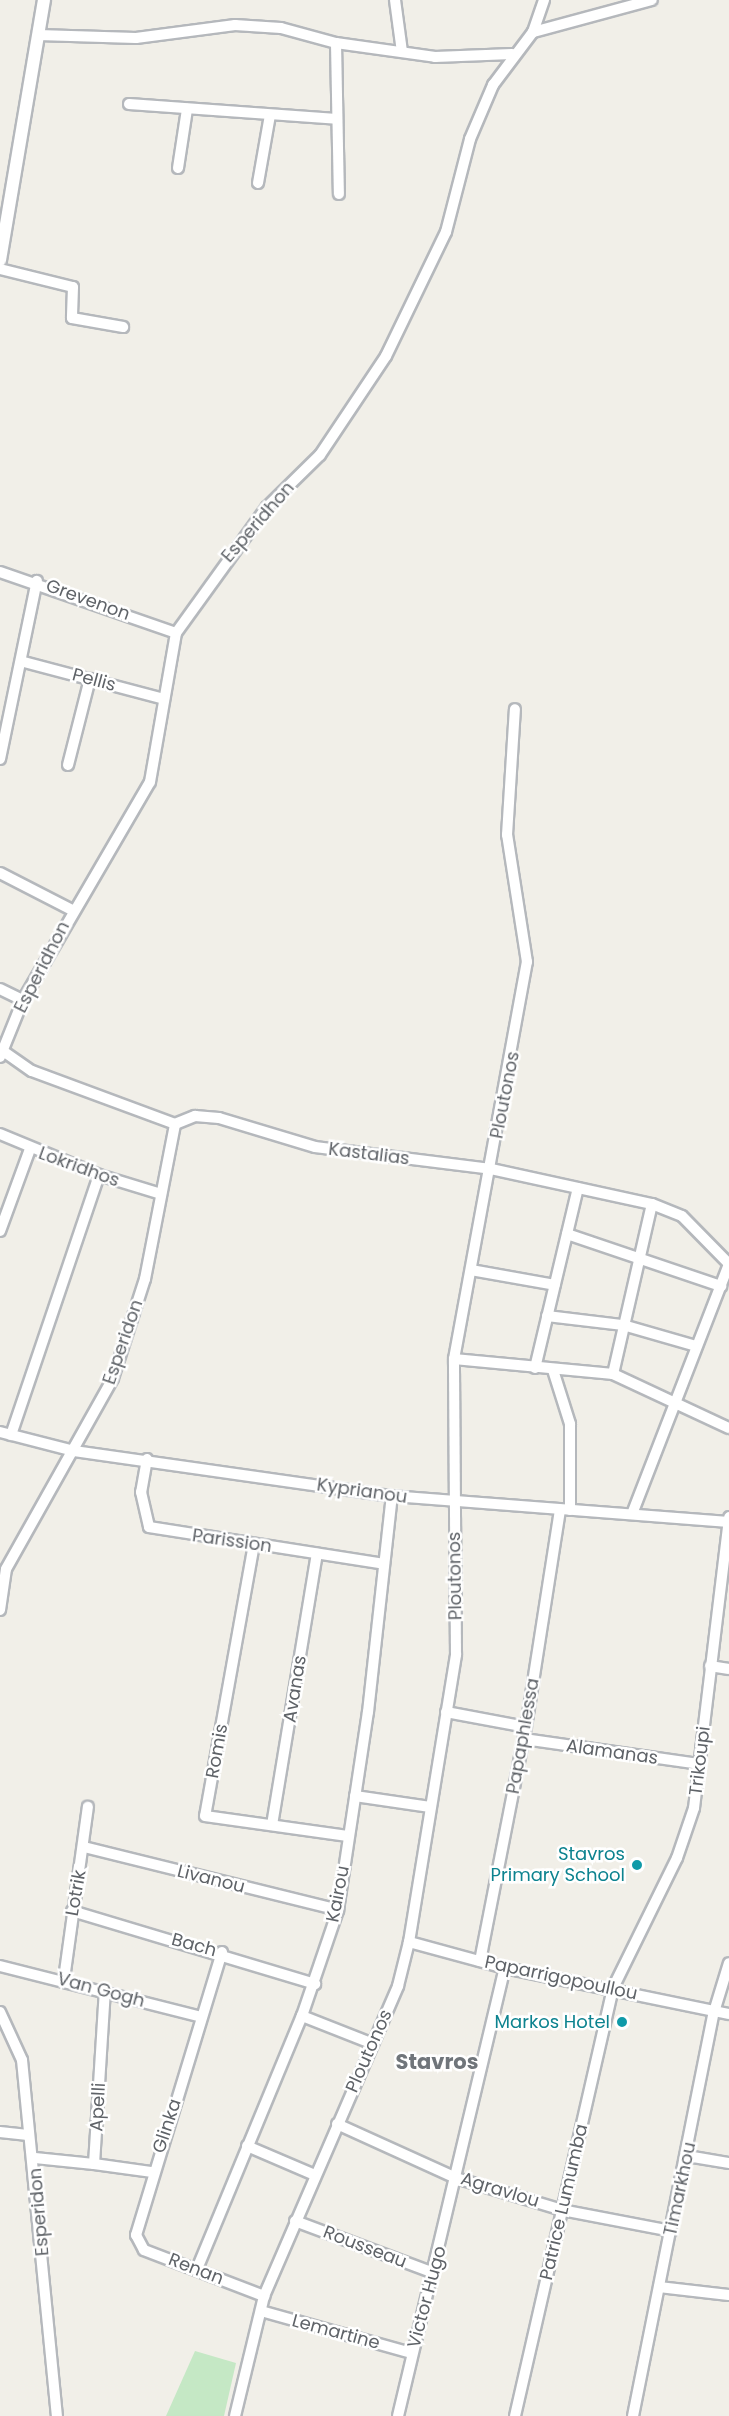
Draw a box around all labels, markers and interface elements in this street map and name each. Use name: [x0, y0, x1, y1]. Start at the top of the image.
street label: Esperidhon: [217, 477, 299, 567]
street label: Grevenon: [43, 575, 133, 625]
street label: Pellis: [70, 664, 118, 696]
street label: Esperidhon: [10, 918, 74, 1016]
street label: Ploutonos: [486, 1050, 524, 1140]
street label: Kastalias: [327, 1138, 411, 1170]
street label: Lokridhos: [36, 1142, 122, 1192]
street label: Esperidon: [98, 1297, 148, 1387]
street label: Kyprianou: [315, 1474, 409, 1508]
street label: Parission: [191, 1525, 273, 1557]
street label: Ploutonos: [443, 1532, 467, 1620]
street label: Avanas: [279, 1654, 311, 1724]
street label: Papaphlessa: [502, 1676, 544, 1796]
street label: Romis: [202, 1722, 232, 1780]
street label: Trikoupi: [685, 1725, 715, 1797]
street label: Alamanas: [565, 1735, 659, 1769]
place label: Stavros Primary School: [491, 1844, 625, 1886]
marker: Stavros Primary School: [630, 1858, 644, 1872]
street label: Livanou: [175, 1860, 247, 1898]
street label: Kairou: [322, 1864, 354, 1924]
street label: Lotrik: [61, 1868, 91, 1918]
street label: Bach: [169, 1929, 219, 1961]
street label: Paparrigopoullou: [483, 1951, 639, 2005]
street label: Van Gogh: [55, 1968, 147, 2012]
street label: Ploutonos: [341, 2006, 397, 2096]
place label: Markos Hotel: [495, 2011, 610, 2033]
marker: Markos Hotel: [615, 2015, 629, 2029]
district label: Stavros: [396, 2049, 478, 2075]
street label: Apelli: [86, 2082, 110, 2132]
street label: Glinka: [148, 2096, 186, 2156]
street label: Patrice Lumumba: [536, 2122, 592, 2282]
street label: Timarkhou: [660, 2140, 700, 2238]
street label: Esperidon: [24, 2167, 54, 2257]
street label: Agravlou: [458, 2168, 542, 2212]
street label: Rousseau: [320, 2221, 410, 2273]
street label: Victor Hugo: [403, 2244, 451, 2350]
street label: Renan: [165, 2249, 227, 2289]
street label: Lemartine: [290, 2310, 382, 2354]

